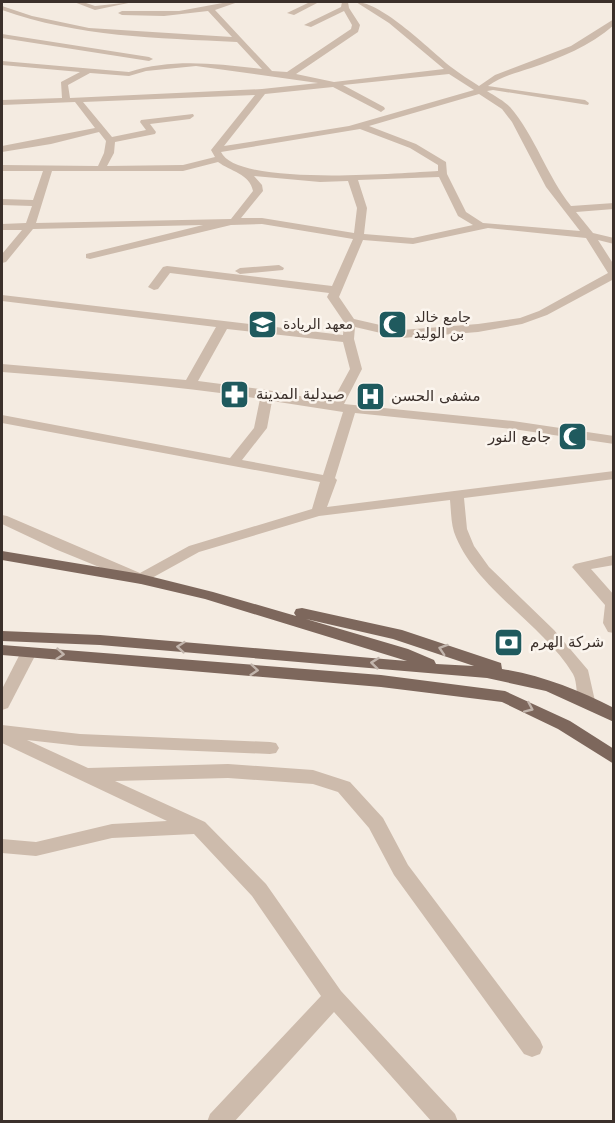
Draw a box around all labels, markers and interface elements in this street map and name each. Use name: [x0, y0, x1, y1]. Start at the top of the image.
school or university icon: معهد الريادة: [246, 308, 278, 340]
mosque icon: جامع خالد بن الوليد: [377, 309, 409, 341]
place label: جامع خالد بن الوليد: [414, 309, 471, 342]
place label: معهد الريادة: [283, 316, 353, 333]
pharmacy icon: صيدلية المدينة: [219, 378, 251, 410]
hospital icon: مشفى الحسن: [354, 380, 386, 412]
place label: صيدلية المدينة: [256, 385, 345, 403]
place label: مشفى الحسن: [391, 387, 481, 405]
mosque icon: جامع النور: [556, 421, 588, 453]
place label: جامع النور: [487, 428, 551, 446]
bank icon: شركة الهرم: [493, 626, 525, 658]
place label: شركة الهرم: [530, 633, 604, 651]
one-way arrow: [176, 641, 186, 654]
one-way arrow: [438, 644, 449, 656]
one-way arrow: [55, 648, 64, 661]
one-way arrow: [371, 657, 380, 670]
one-way arrow: [250, 664, 259, 677]
one-way arrow: [523, 701, 534, 713]

